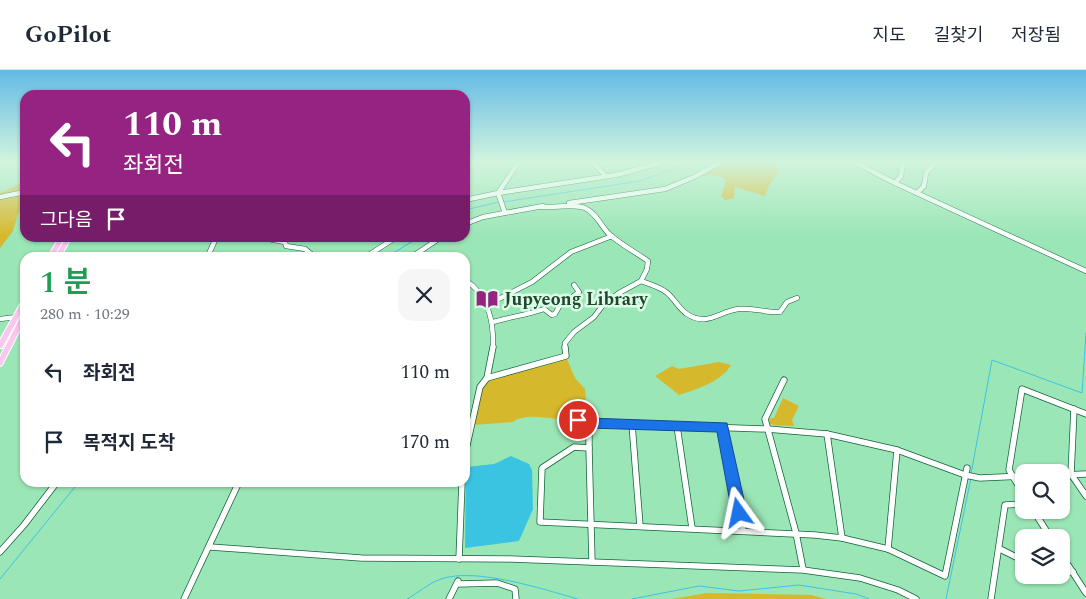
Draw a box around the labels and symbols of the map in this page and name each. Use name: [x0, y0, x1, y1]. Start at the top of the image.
library icon: Jupyeong Library: [474, 286, 500, 312]
place label: Jupyeong Library: [504, 286, 649, 313]
pin: [557, 399, 599, 441]
position arrow: [712, 486, 764, 538]

